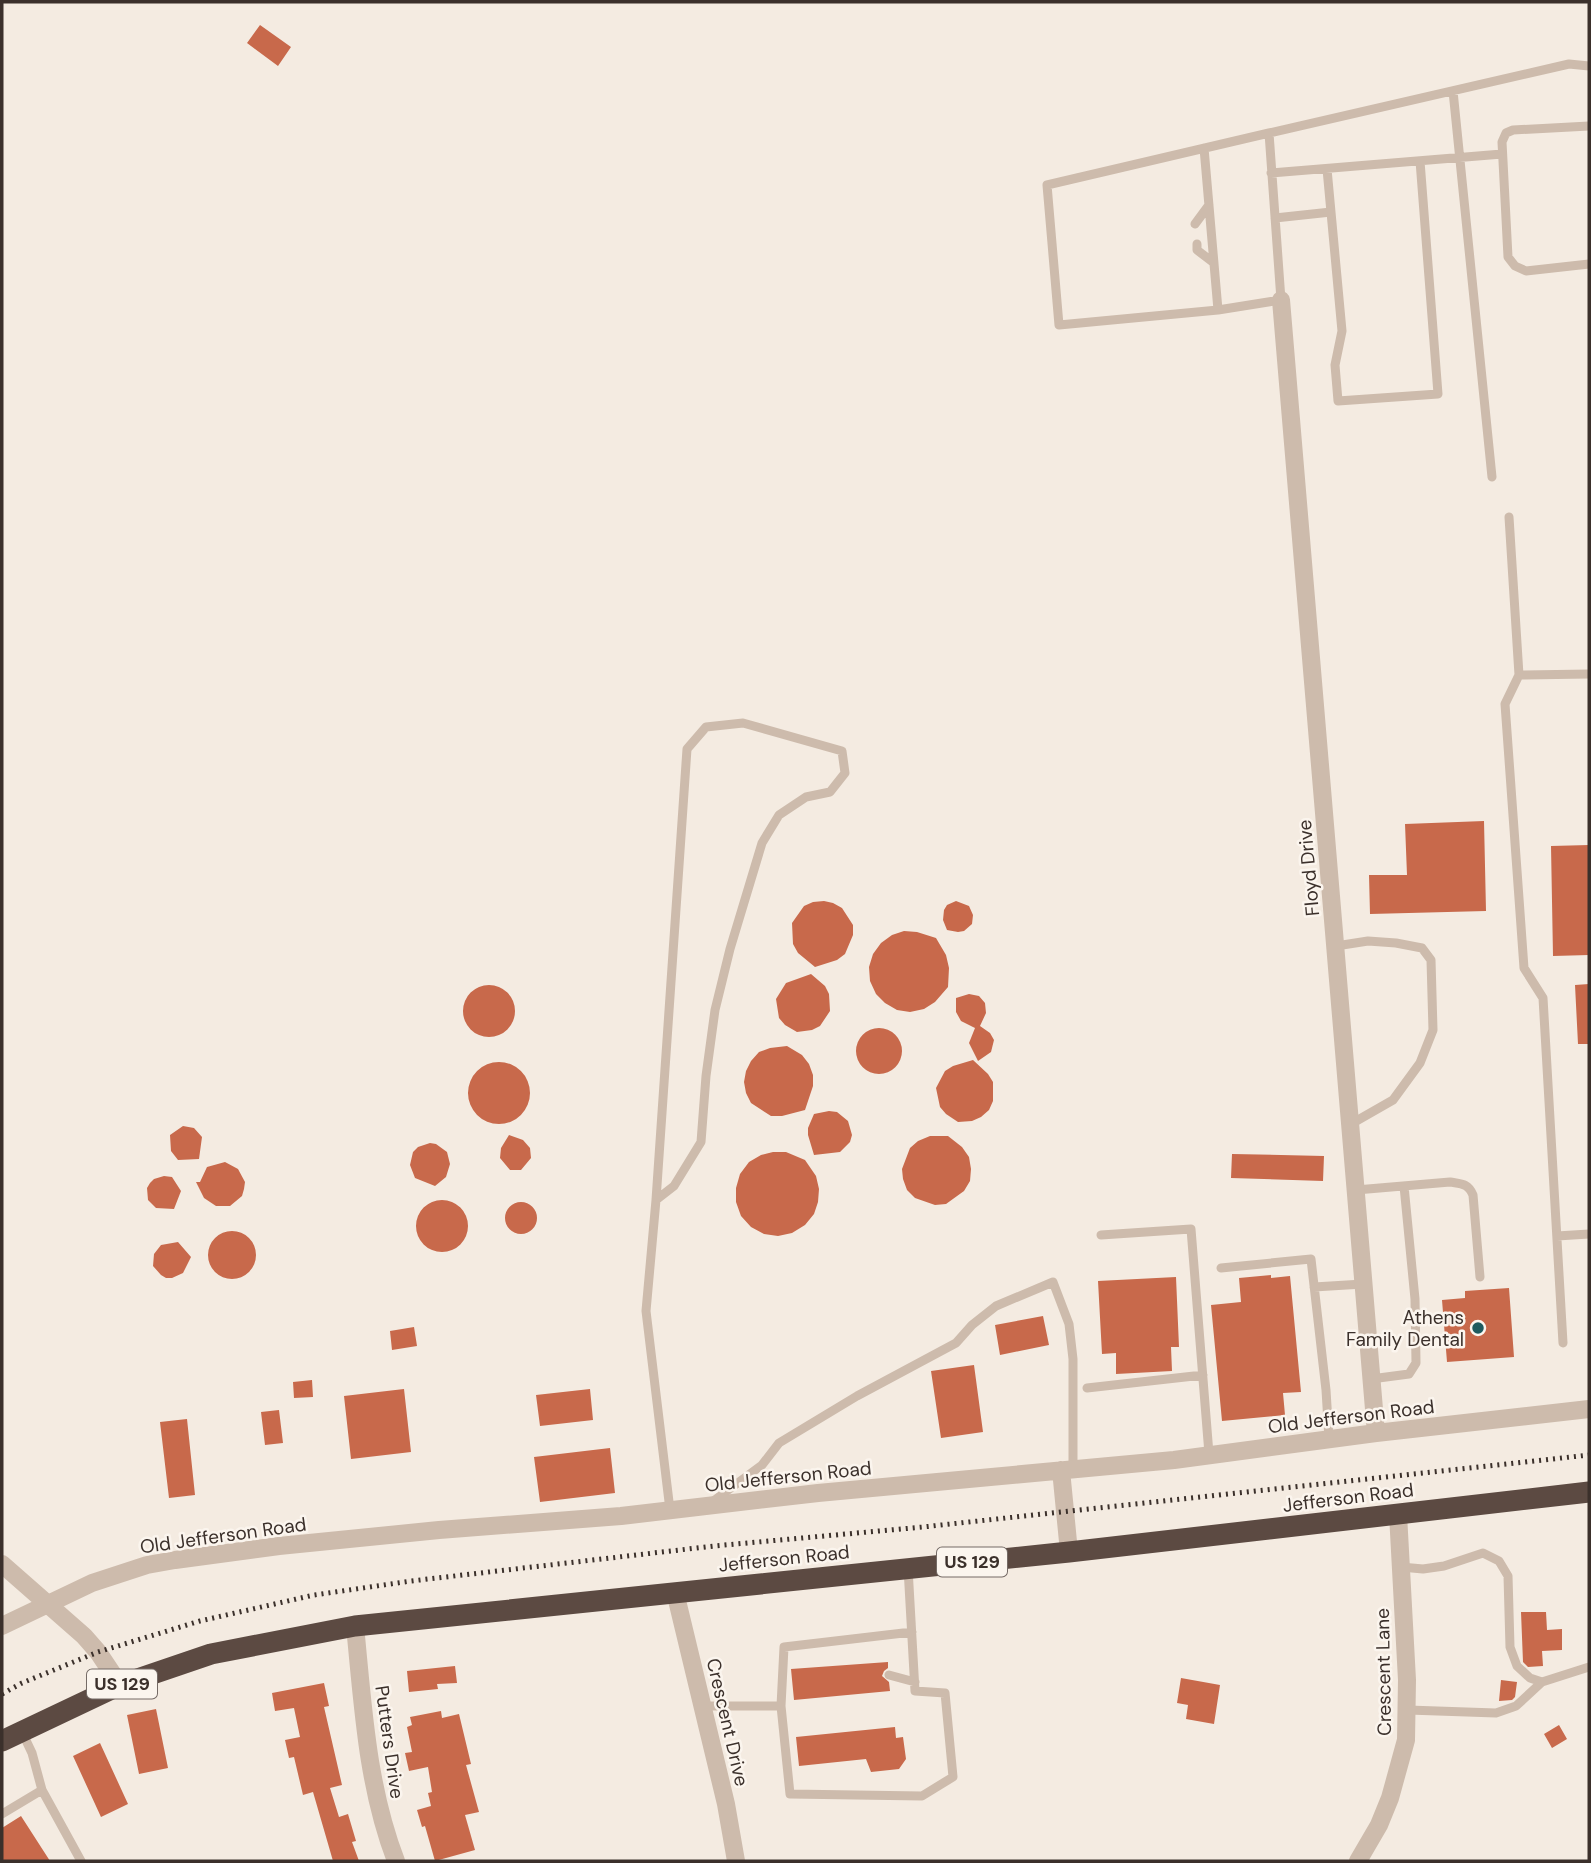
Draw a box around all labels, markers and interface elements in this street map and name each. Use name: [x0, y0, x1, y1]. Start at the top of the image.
street label: Floyd Drive: [1292, 819, 1325, 917]
place label: Athens Family Dental: [1346, 1305, 1464, 1352]
marker: Athens Family Dental: [1470, 1320, 1486, 1336]
street label: Old Jefferson Road: [1266, 1394, 1436, 1439]
street label: Old Jefferson Road: [703, 1455, 873, 1498]
street label: Jefferson Road: [1281, 1477, 1415, 1518]
street label: Old Jefferson Road: [138, 1511, 308, 1560]
street label: Jefferson Road: [717, 1539, 851, 1578]
road number: US 129: [937, 1548, 1007, 1576]
street label: Crescent Lane: [1370, 1608, 1397, 1736]
street label: Crescent Drive: [701, 1656, 754, 1789]
road number: US 129: [87, 1670, 157, 1699]
street label: Putters Drive: [369, 1684, 410, 1800]

